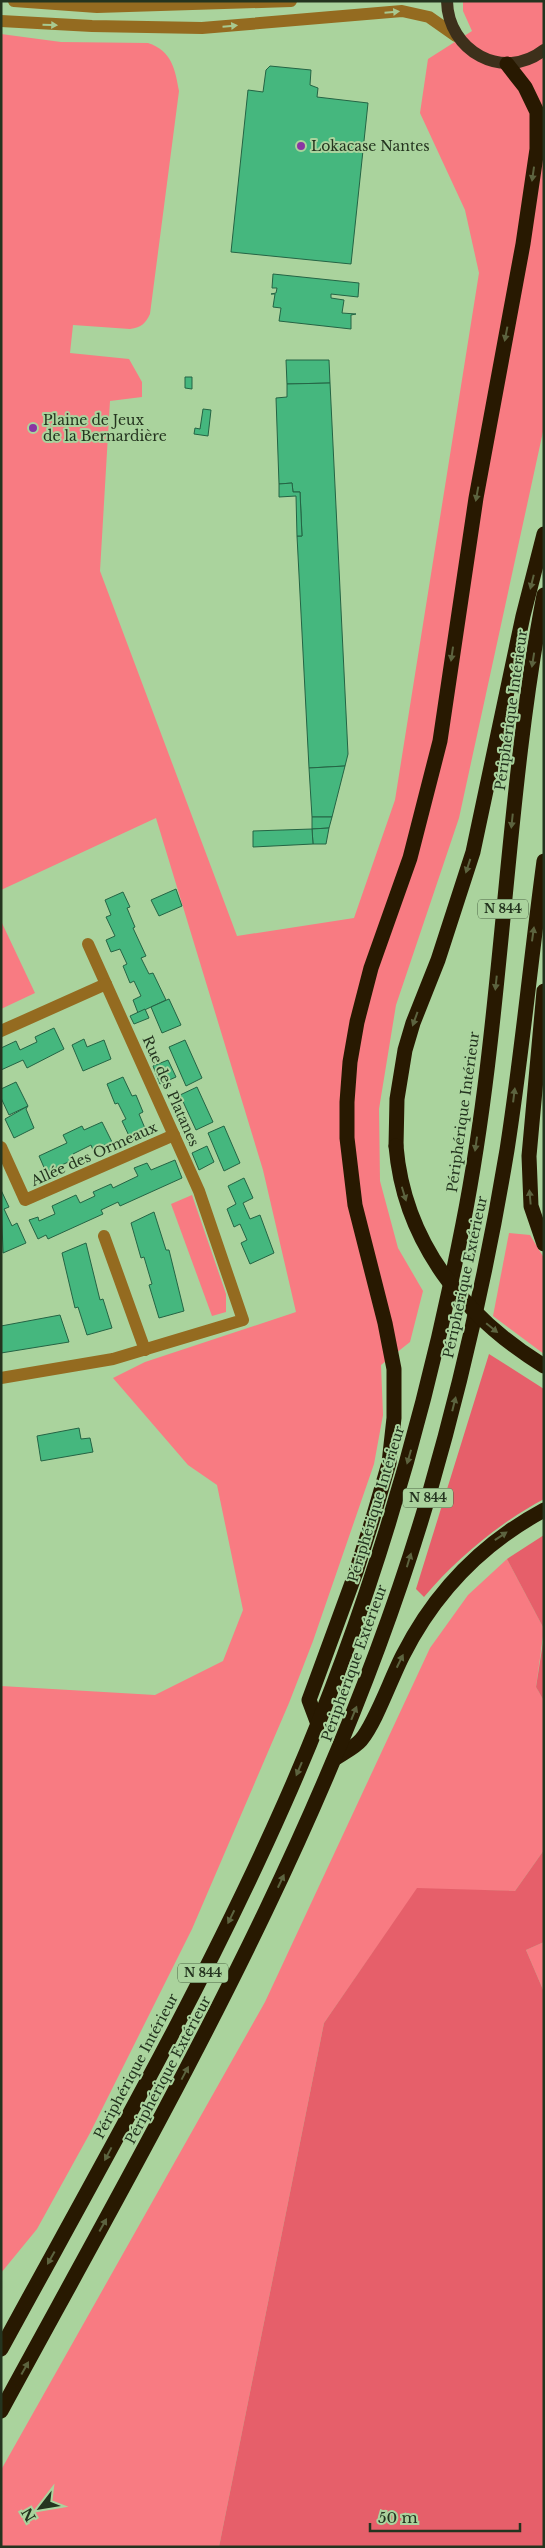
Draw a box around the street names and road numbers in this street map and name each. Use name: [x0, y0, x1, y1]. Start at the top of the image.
street label: Périphérique Intérieur: [491, 628, 531, 792]
road number: N 844: [478, 900, 528, 919]
street label: Périphérique Intérieur: [443, 1030, 483, 1194]
street label: Rue des Platanes: [139, 1033, 203, 1149]
street label: Allée des Ormeaux: [27, 1118, 160, 1190]
street label: Périphérique Extérieur: [439, 1194, 491, 1360]
street label: Périphérique Intérieur: [344, 1424, 408, 1584]
road number: N 844: [403, 1489, 453, 1508]
street label: Périphérique Extérieur: [317, 1582, 391, 1744]
road number: N 844: [178, 1964, 228, 1982]
street label: Périphérique Intérieur: [90, 1990, 182, 2142]
street label: Périphérique Extérieur: [121, 1992, 215, 2147]

